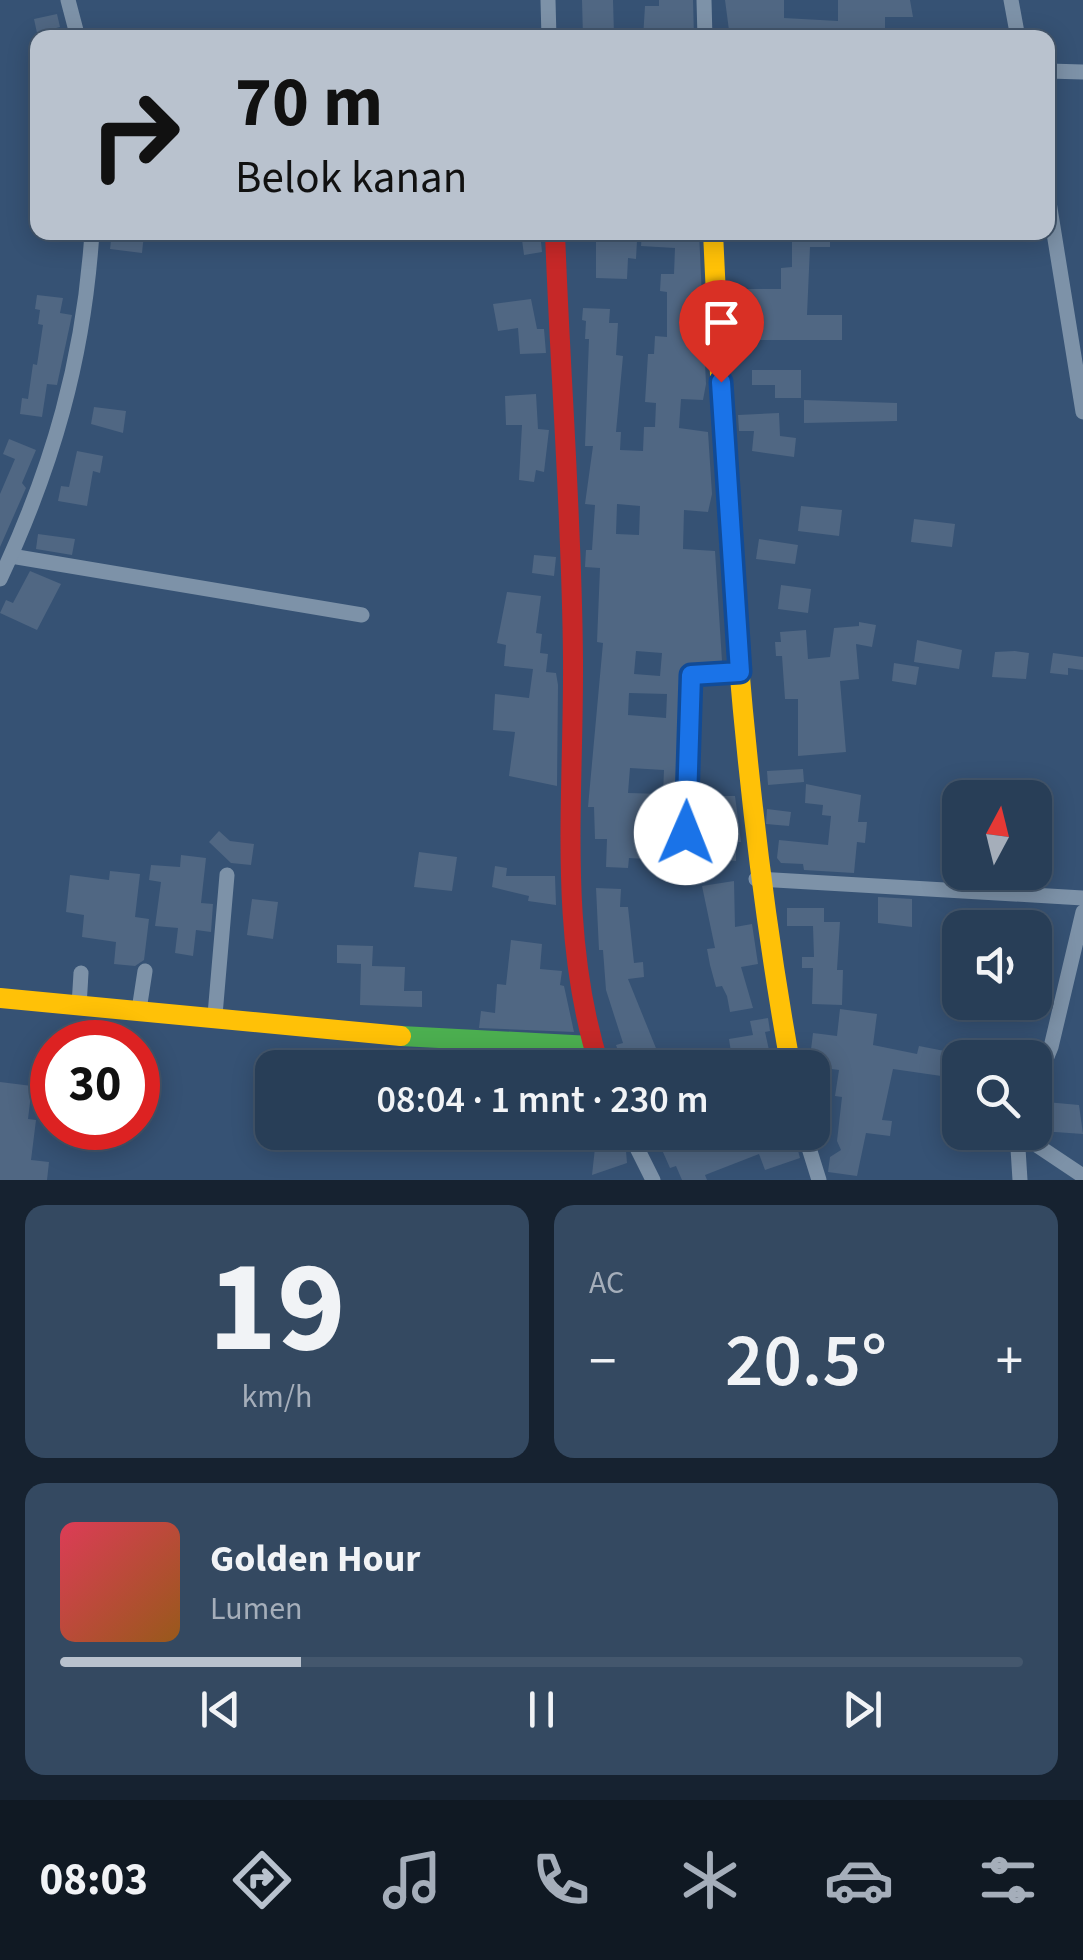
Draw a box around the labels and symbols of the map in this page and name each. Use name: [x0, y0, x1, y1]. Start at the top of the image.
pin: [679, 280, 764, 383]
north arrow: [942, 780, 1052, 890]
position arrow: [634, 781, 738, 885]
speed limit sign: 30: [30, 1020, 160, 1150]

